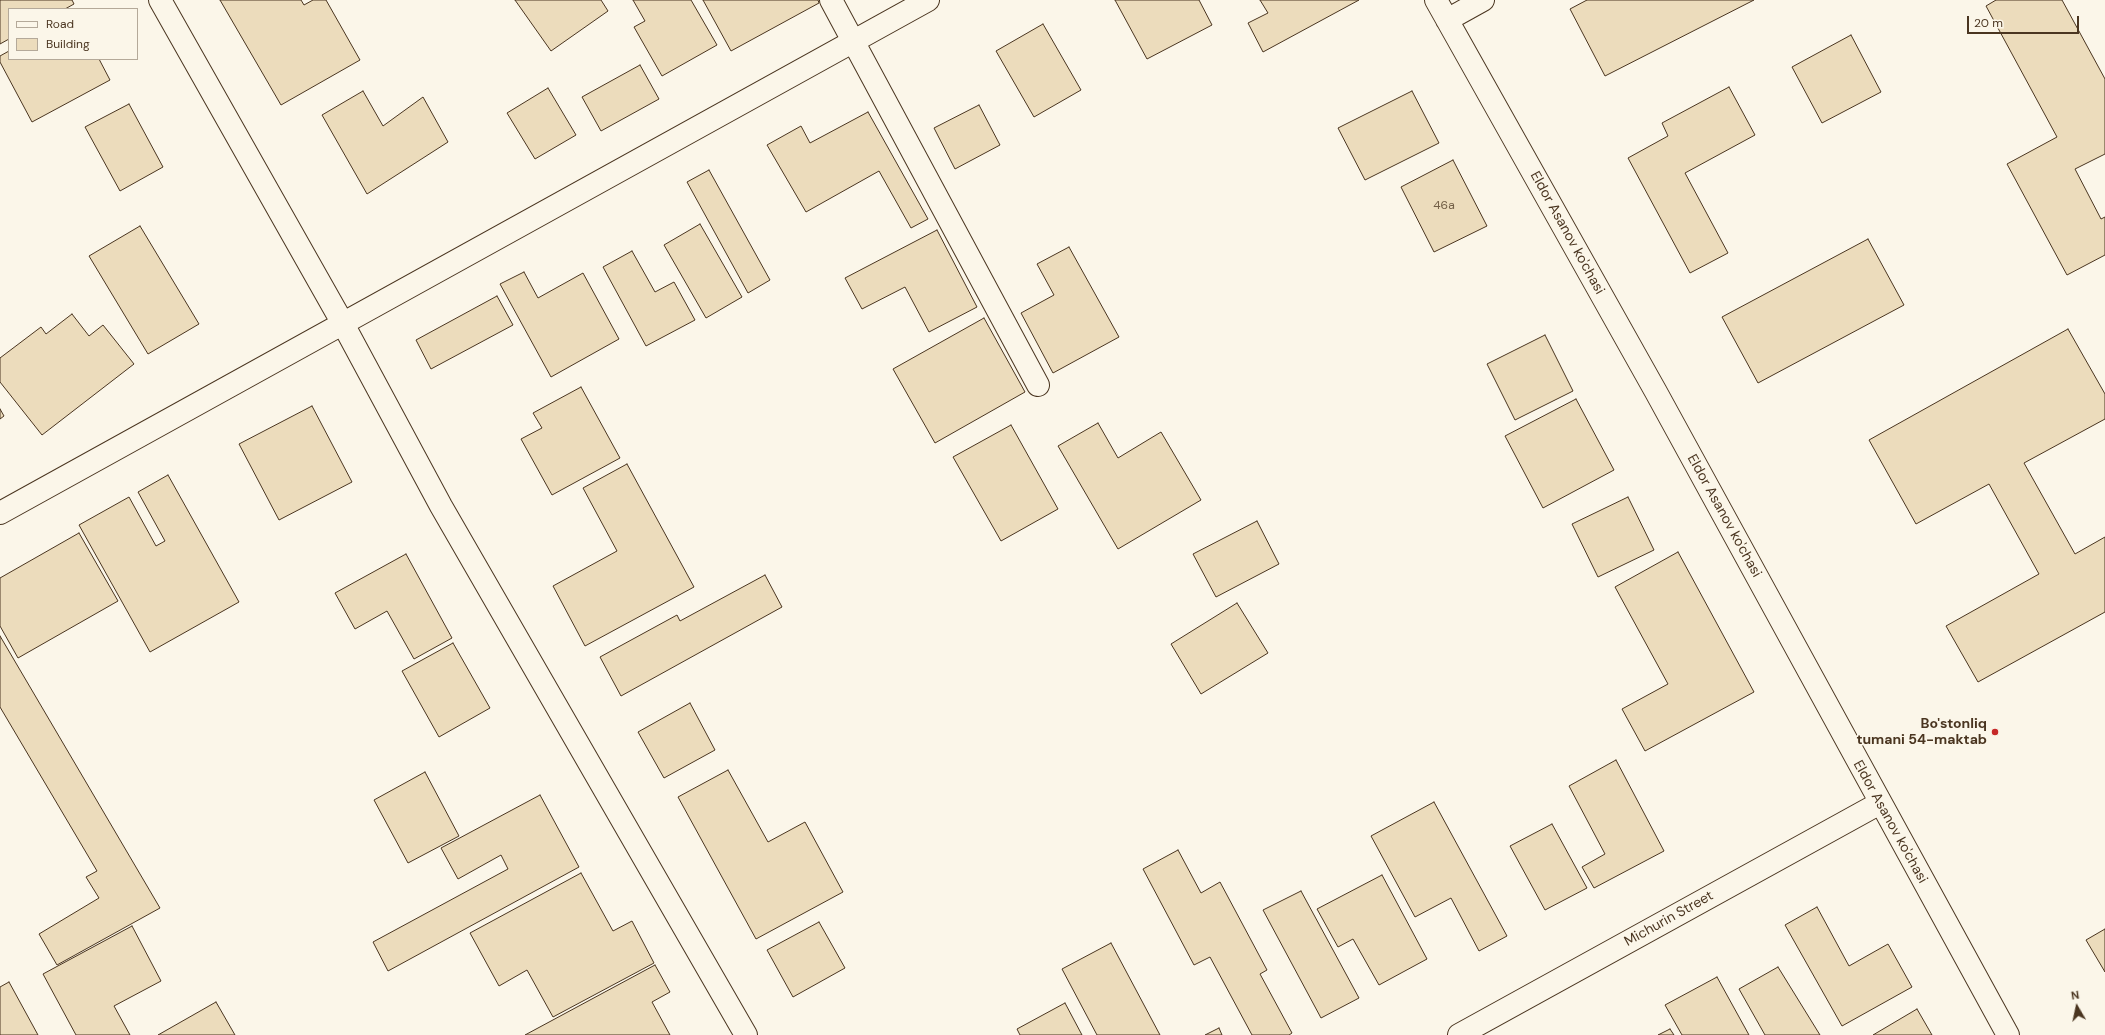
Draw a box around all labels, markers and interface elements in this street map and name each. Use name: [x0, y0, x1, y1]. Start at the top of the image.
legend: [8, 8, 138, 60]
scale bar: [1969, 8, 2081, 34]
text: 20 m: [1974, 15, 2003, 31]
text: Road: [46, 16, 74, 32]
text: Building: [46, 36, 90, 52]
street label: Eldor Asanov ko'chasi: [1526, 169, 1608, 297]
house number: 46a: [1433, 199, 1455, 213]
street label: Eldor Asanov ko'chasi: [1683, 452, 1765, 580]
place label: Bo'stonliq tumani 54-maktab: [1856, 716, 1987, 748]
marker: Bo'stonliq tumani 54-maktab: [1990, 727, 2000, 737]
street label: Eldor Asanov ko'chasi: [1849, 758, 1931, 886]
street label: Michurin Street: [1622, 888, 1716, 950]
north arrow: [2057, 987, 2097, 1027]
text: N: [2070, 988, 2080, 1003]

